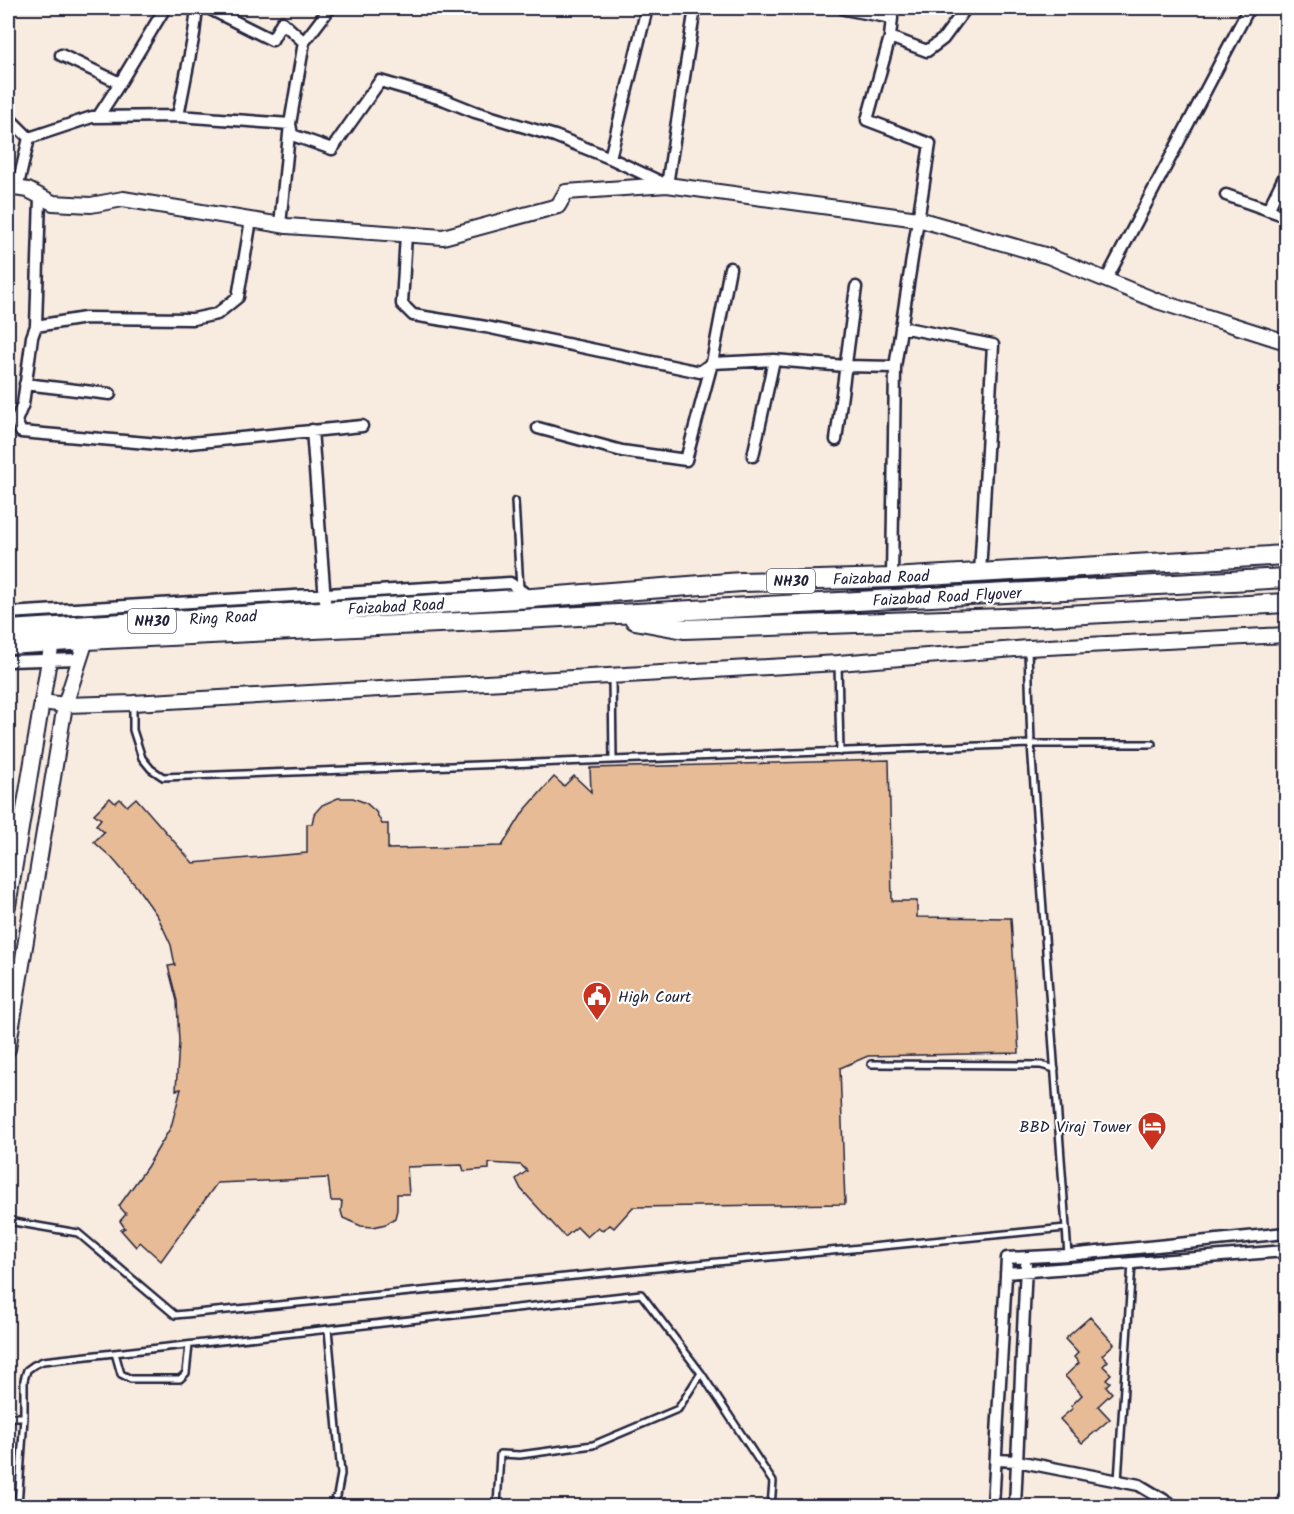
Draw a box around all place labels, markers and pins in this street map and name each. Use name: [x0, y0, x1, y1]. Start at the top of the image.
public building icon: High Court: [581, 980, 613, 1022]
place label: High Court: [618, 985, 692, 1010]
hotel icon: BBD Viraj Tower: [1136, 1110, 1168, 1152]
place label: BBD Viraj Tower: [1019, 1115, 1133, 1140]

